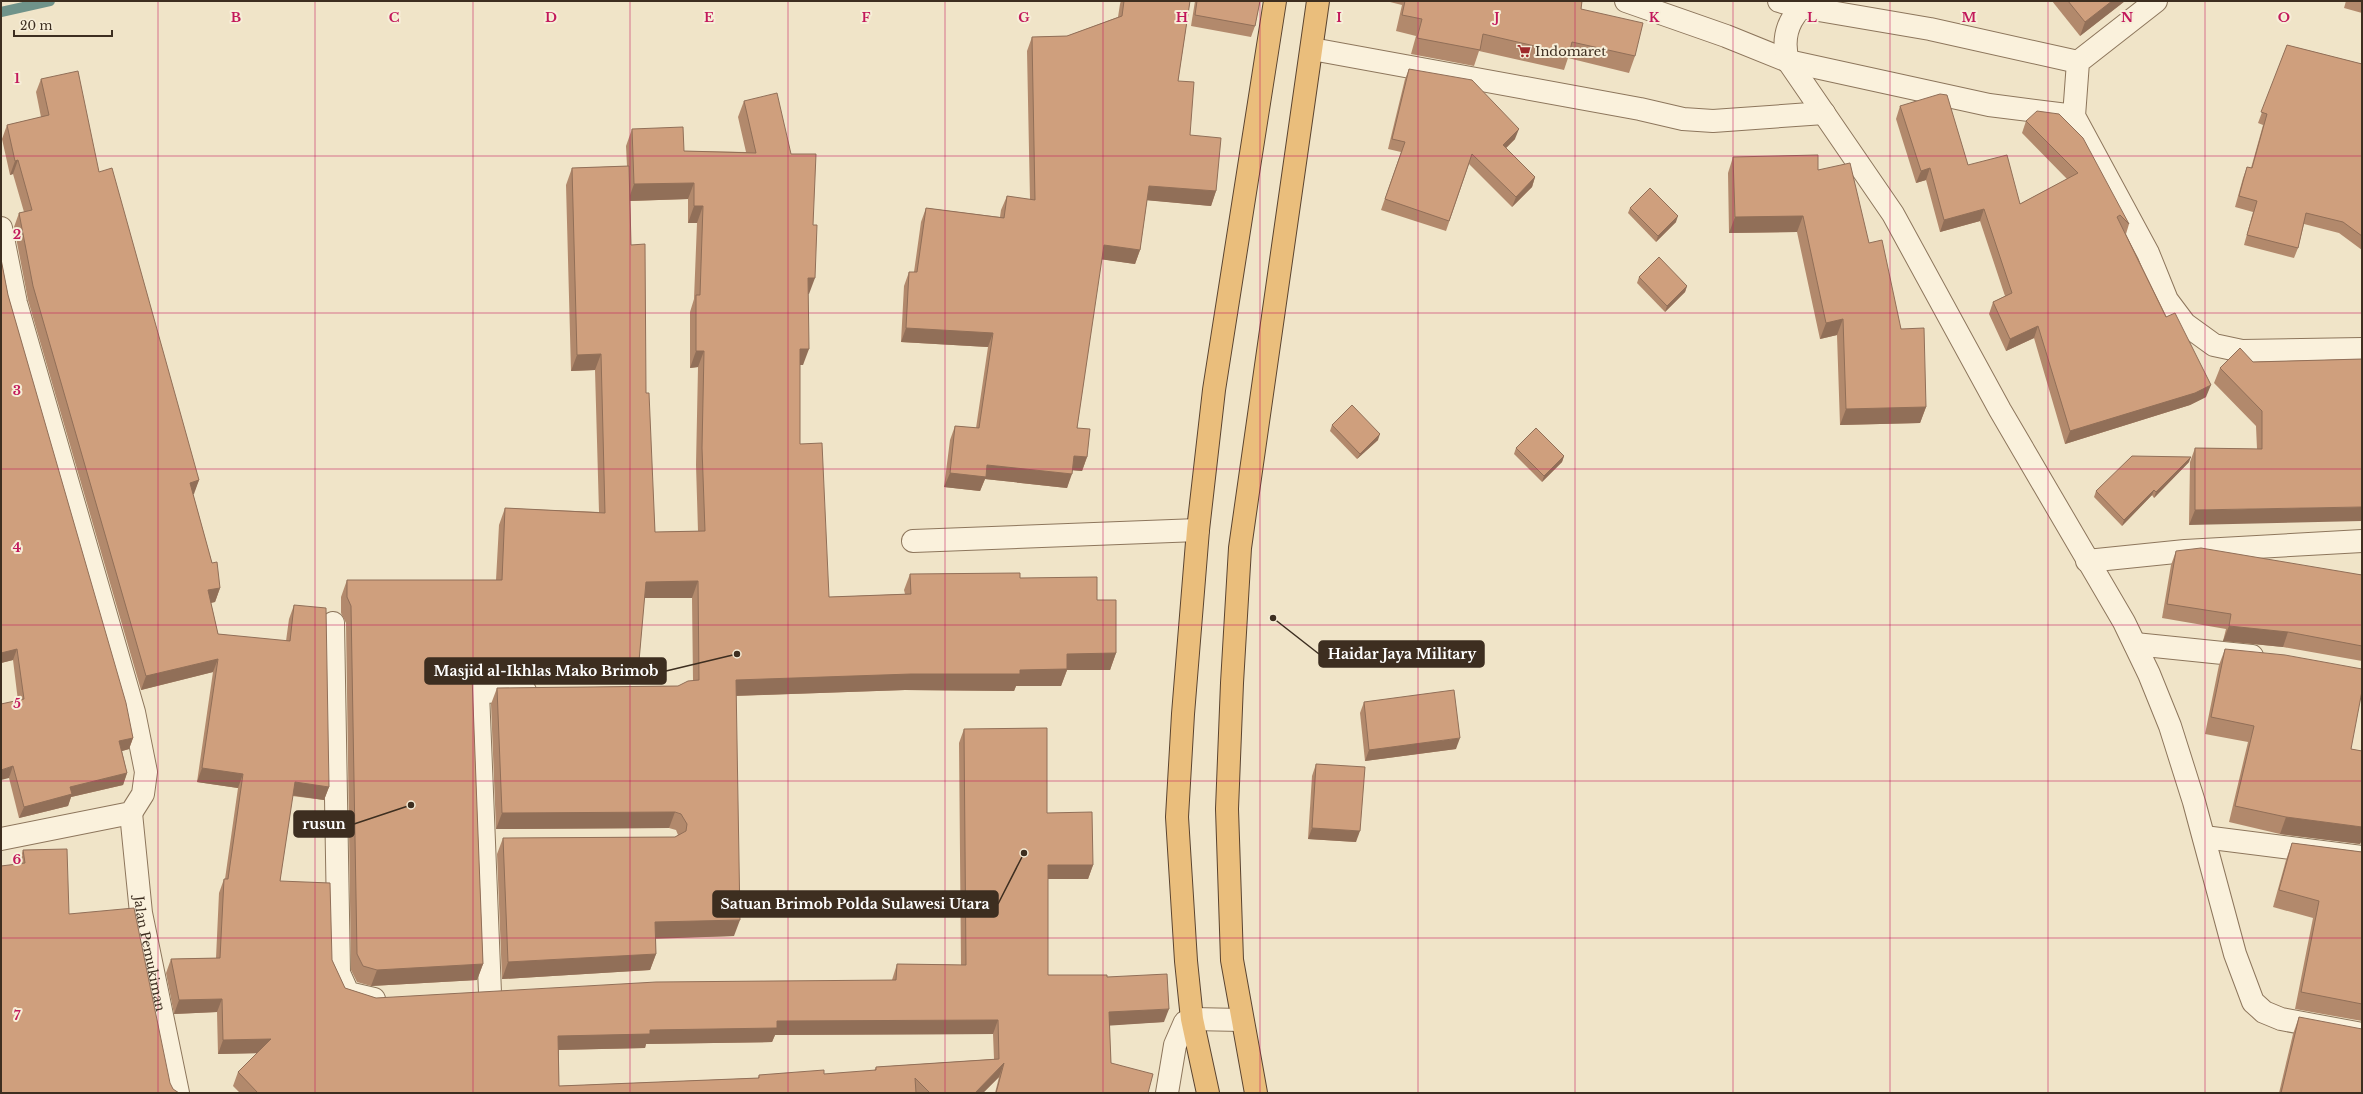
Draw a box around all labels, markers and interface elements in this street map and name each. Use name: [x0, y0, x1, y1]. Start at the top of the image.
text: B: [231, 9, 241, 26]
text: C: [389, 9, 400, 26]
text: D: [545, 9, 557, 26]
text: E: [704, 9, 714, 26]
text: F: [862, 9, 871, 26]
text: G: [1018, 9, 1030, 26]
text: H: [1176, 9, 1188, 26]
text: I: [1336, 9, 1342, 26]
text: J: [1491, 9, 1500, 26]
text: K: [1649, 9, 1660, 26]
text: L: [1807, 9, 1817, 26]
text: M: [1962, 9, 1977, 26]
text: N: [2121, 9, 2133, 26]
text: O: [2278, 9, 2290, 26]
scale bar: [14, 12, 112, 38]
text: 20 m: [20, 18, 52, 33]
supermarket icon: Indomaret: [1516, 43, 1532, 59]
place label: Indomaret: [1535, 43, 1606, 60]
text: 1: [14, 70, 20, 87]
text: 2: [13, 226, 21, 243]
text: 3: [13, 382, 21, 399]
text: 4: [13, 539, 22, 556]
callout: Haidar Jaya Military: [1319, 641, 1484, 667]
text: Haidar Jaya Military: [1328, 645, 1477, 663]
callout: Masjid al-Ikhlas Mako Brimob: [425, 658, 666, 684]
text: Masjid al-Ikhlas Mako Brimob: [434, 662, 658, 680]
text: 5: [13, 695, 21, 712]
callout: rusun: [294, 811, 354, 837]
text: rusun: [302, 815, 346, 833]
text: 6: [13, 851, 22, 868]
callout: Satuan Brimob Polda Sulawesi Utara: [713, 891, 998, 917]
street label: Jalan Pemukiman: [131, 893, 169, 1013]
text: Satuan Brimob Polda Sulawesi Utara: [721, 895, 989, 913]
text: 7: [14, 1007, 21, 1024]

